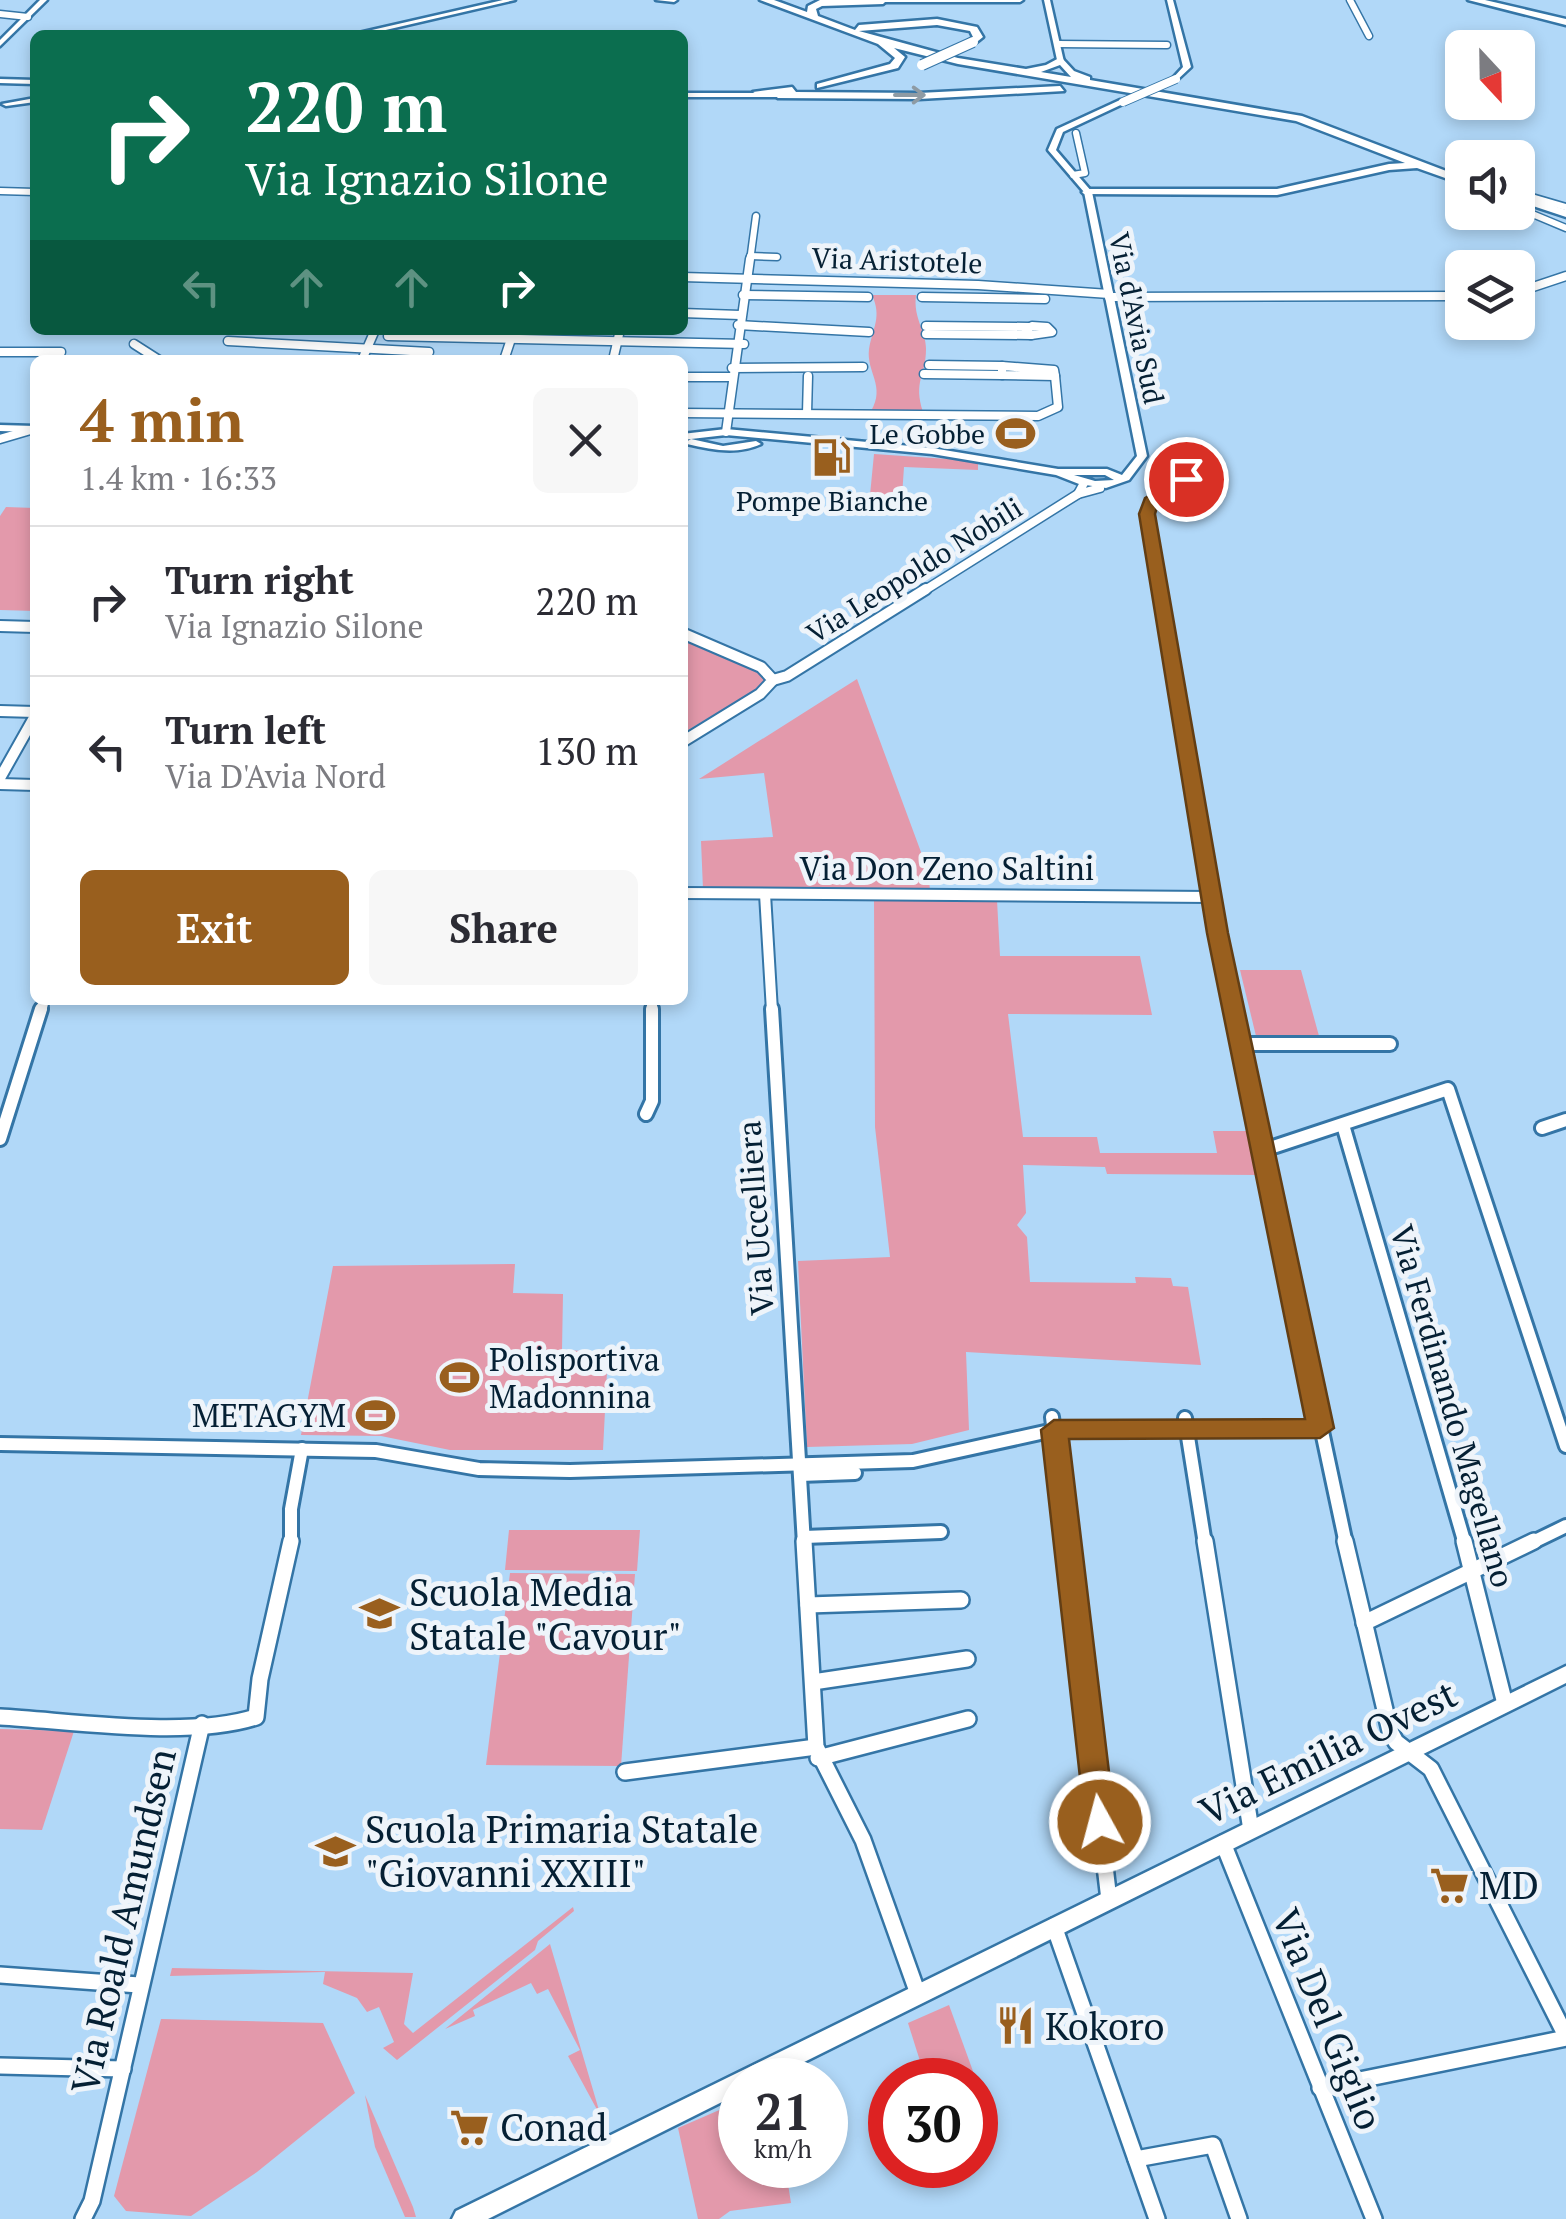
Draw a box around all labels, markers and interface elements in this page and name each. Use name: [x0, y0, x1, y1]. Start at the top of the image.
north arrow: [1445, 30, 1535, 120]
map controls: [1445, 30, 1535, 340]
text: 220 m: [245, 59, 447, 152]
icon: right: [80, 70, 210, 200]
one-way arrow: [894, 86, 926, 105]
button: sound: [1445, 140, 1535, 230]
text: Via Ignazio Silone: [245, 148, 609, 208]
street label: Via d'Avia Sud: [1101, 229, 1173, 407]
street label: Via Aristotele: [811, 239, 983, 281]
button: layers: [1445, 250, 1535, 340]
icon: left: [174, 260, 229, 315]
icon: ahead: [279, 260, 334, 315]
icon: ahead: [384, 260, 439, 315]
icon: right: [489, 260, 544, 315]
text: 4 min: [80, 380, 244, 459]
button: close: [533, 388, 638, 493]
sports icon: Le Gobbe: [994, 412, 1036, 454]
place label: Le Gobbe: [869, 415, 985, 452]
fuel station icon: Pompe Bianche: [811, 437, 853, 479]
pin: [1144, 437, 1229, 522]
icon: arrive: [1159, 452, 1214, 507]
text: 1.4 km · 16:33: [80, 457, 277, 499]
place label: Pompe Bianche: [736, 482, 928, 519]
street label: Via Leopoldo Nobili: [799, 489, 1029, 651]
text: Turn right: [165, 555, 354, 605]
icon: right: [80, 574, 135, 629]
text: 220 m: [535, 576, 638, 626]
text: Via Ignazio Silone: [165, 605, 424, 647]
text: Turn left: [165, 705, 326, 755]
icon: left: [80, 724, 135, 779]
text: 130 m: [535, 726, 638, 776]
text: Via D'Avia Nord: [165, 755, 386, 797]
street label: Via Don Zeno Saltini: [799, 847, 1095, 889]
button: Exit: [80, 870, 349, 985]
button: Share: [369, 870, 638, 985]
street label: Via Uccelliera: [727, 1119, 783, 1317]
street label: Via Ferdinando Magellano: [1381, 1220, 1525, 1592]
place label: Polisportiva Madonnina: [489, 1338, 660, 1417]
sports icon: Polisportiva Madonnina: [438, 1356, 480, 1398]
place label: METAGYM: [192, 1394, 346, 1436]
sports icon: METAGYM: [355, 1394, 397, 1436]
place label: Scuola Media Statale "Cavour": [409, 1567, 682, 1661]
school or university icon: Scuola Media Statale "Cavour": [358, 1593, 400, 1635]
street label: Via Emilia Ovest: [1191, 1668, 1465, 1836]
street label: Via Roald Amundsen: [59, 1743, 187, 2099]
position arrow: [1048, 1770, 1152, 1874]
place label: Scuola Primaria Statale "Giovanni XXIII": [365, 1804, 758, 1898]
school or university icon: Scuola Primaria Statale "Giovanni XXIII": [314, 1830, 356, 1872]
place label: MD: [1479, 1860, 1539, 1910]
supermarket icon: MD: [1428, 1864, 1470, 1906]
street label: Via Del Giglio: [1261, 1901, 1395, 2137]
place label: Kokoro: [1045, 2001, 1165, 2051]
restaurant icon: Kokoro: [994, 2005, 1036, 2047]
speed limit sign: 30: [868, 2058, 998, 2188]
text: 21: [755, 2078, 811, 2144]
place label: Conad: [500, 2102, 607, 2152]
supermarket icon: Conad: [449, 2106, 491, 2148]
text: km/h: [754, 2132, 812, 2165]

